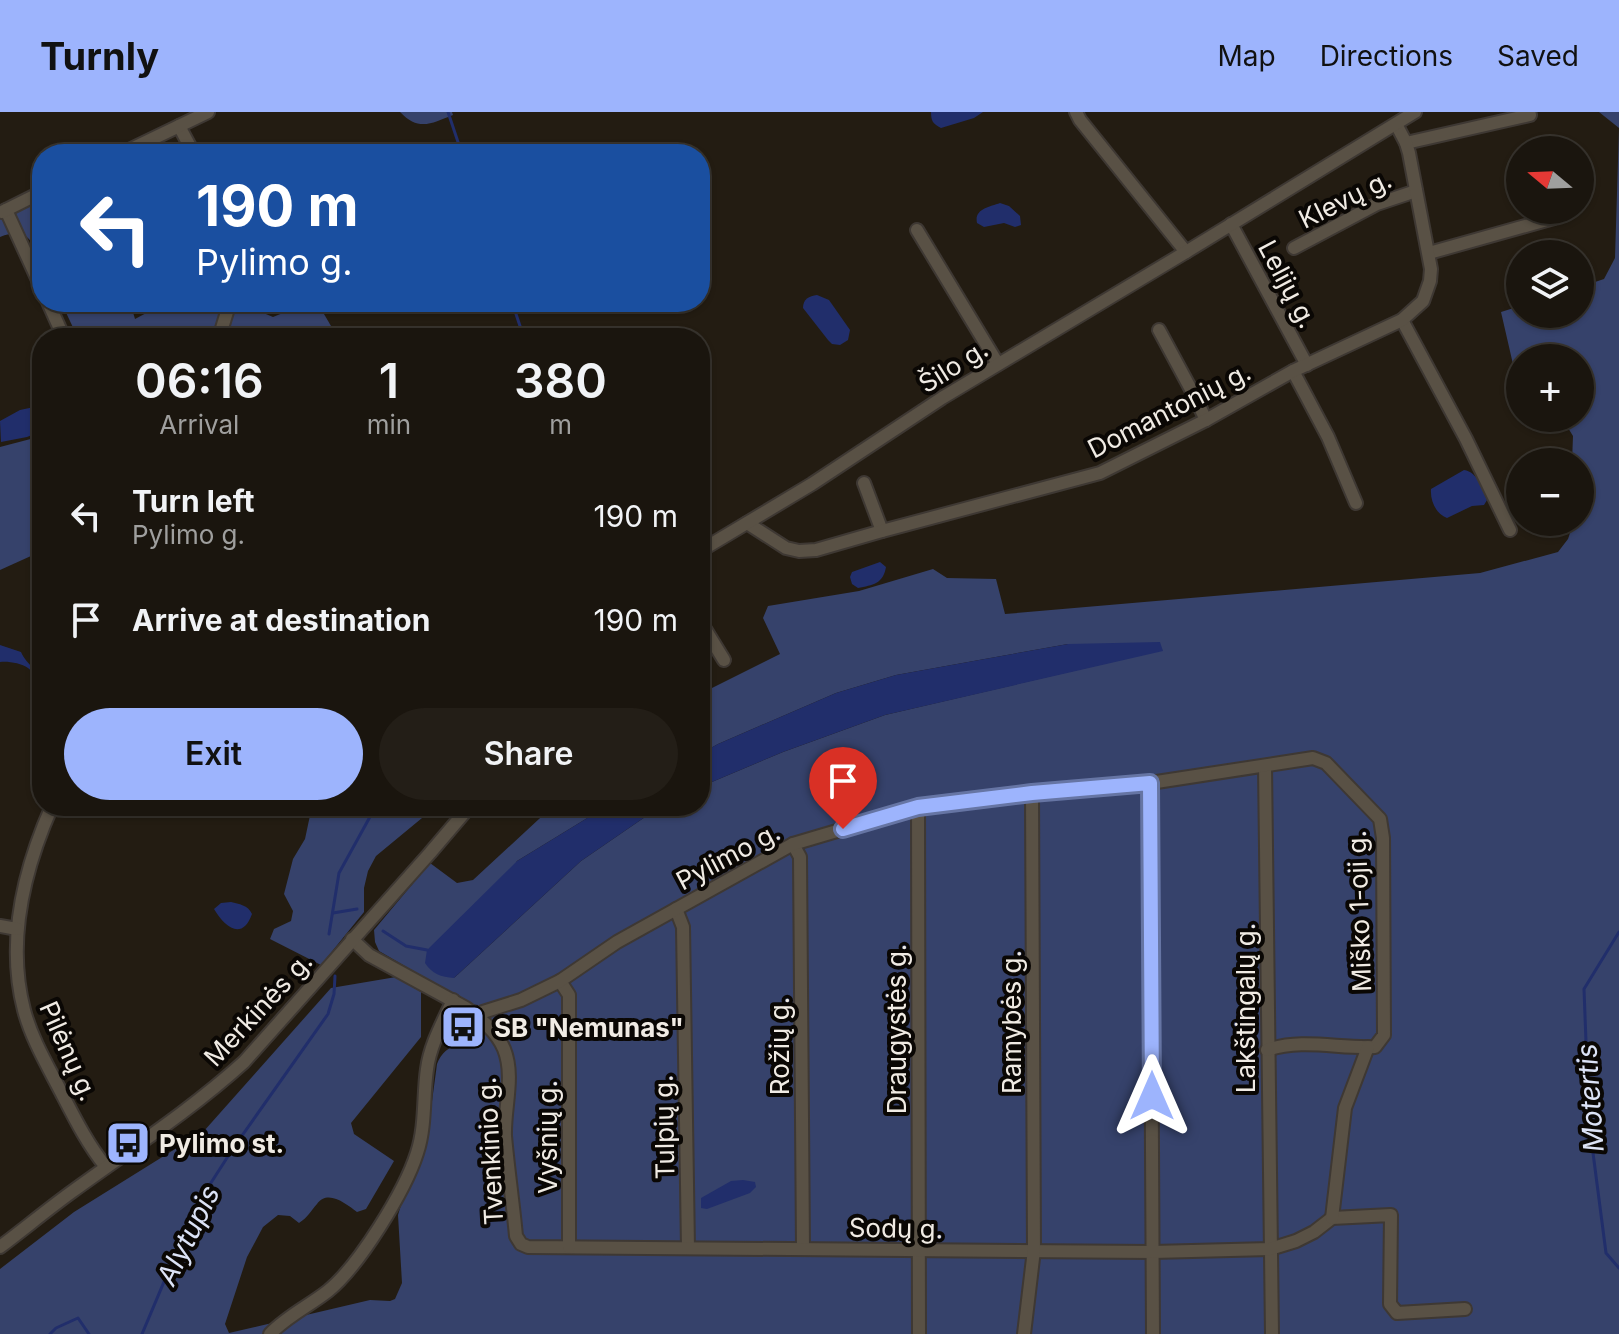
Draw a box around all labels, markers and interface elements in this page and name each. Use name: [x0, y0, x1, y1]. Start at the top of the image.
text: Turnly: [40, 33, 159, 79]
text: Map: [1217, 39, 1276, 73]
text: Directions: [1320, 39, 1453, 73]
text: Saved: [1497, 39, 1579, 73]
north arrow: [1506, 136, 1594, 224]
map controls: [1506, 136, 1594, 536]
street label: Klevų g.: [1294, 163, 1396, 235]
text: 190 m: [196, 172, 359, 240]
icon: left: [64, 176, 168, 280]
street label: Lelijų g.: [1252, 235, 1324, 333]
text: Pylimo g.: [196, 240, 353, 284]
button: layers: [1506, 240, 1594, 328]
street label: Šilo g.: [913, 333, 993, 399]
button: +: [1506, 344, 1594, 432]
text: 06:16: [135, 351, 264, 410]
text: 1: [379, 351, 399, 410]
text: 380: [514, 351, 607, 410]
street label: Domantonių g.: [1082, 356, 1256, 464]
text: Arrival: [159, 409, 239, 440]
text: min: [367, 409, 411, 440]
text: m: [549, 409, 572, 440]
button: −: [1506, 448, 1594, 536]
text: Turn left: [132, 483, 254, 519]
icon: left: [64, 494, 108, 538]
text: 190 m: [594, 498, 678, 534]
text: Pylimo g.: [132, 519, 245, 550]
icon: arrive: [64, 598, 108, 642]
text: Arrive at destination: [132, 602, 430, 638]
text: 190 m: [594, 602, 678, 638]
button: Exit: [64, 708, 363, 800]
button: Share: [379, 708, 678, 800]
pin: [809, 747, 877, 829]
icon: arrive: [821, 759, 865, 803]
street label: Pylimo g.: [671, 816, 785, 896]
street label: Miško 1-oji g.: [1341, 830, 1377, 992]
street label: Lakštingalų g.: [1230, 923, 1261, 1093]
street label: Draugystės g.: [881, 944, 912, 1114]
street label: Merkinės g.: [197, 946, 319, 1072]
street label: Ramybės g.: [996, 950, 1027, 1094]
street label: Pilėnų g.: [33, 996, 105, 1106]
street label: Rožių g.: [764, 997, 795, 1095]
bus stop icon: SB "Nemunas": [439, 1003, 487, 1051]
place label: SB "Nemunas": [494, 1012, 684, 1043]
water label: Motertis: [1569, 1043, 1611, 1153]
position arrow: [1110, 1054, 1194, 1138]
street label: Tulpių g.: [648, 1074, 680, 1180]
street label: Tvenkinio g.: [471, 1076, 509, 1226]
street label: Vyšnių g.: [532, 1080, 563, 1194]
bus stop icon: Pylimo st.: [104, 1119, 152, 1167]
place label: Pylimo st.: [159, 1128, 284, 1159]
water label: Alytupis: [149, 1180, 227, 1291]
street label: Sodų g.: [849, 1212, 943, 1244]

